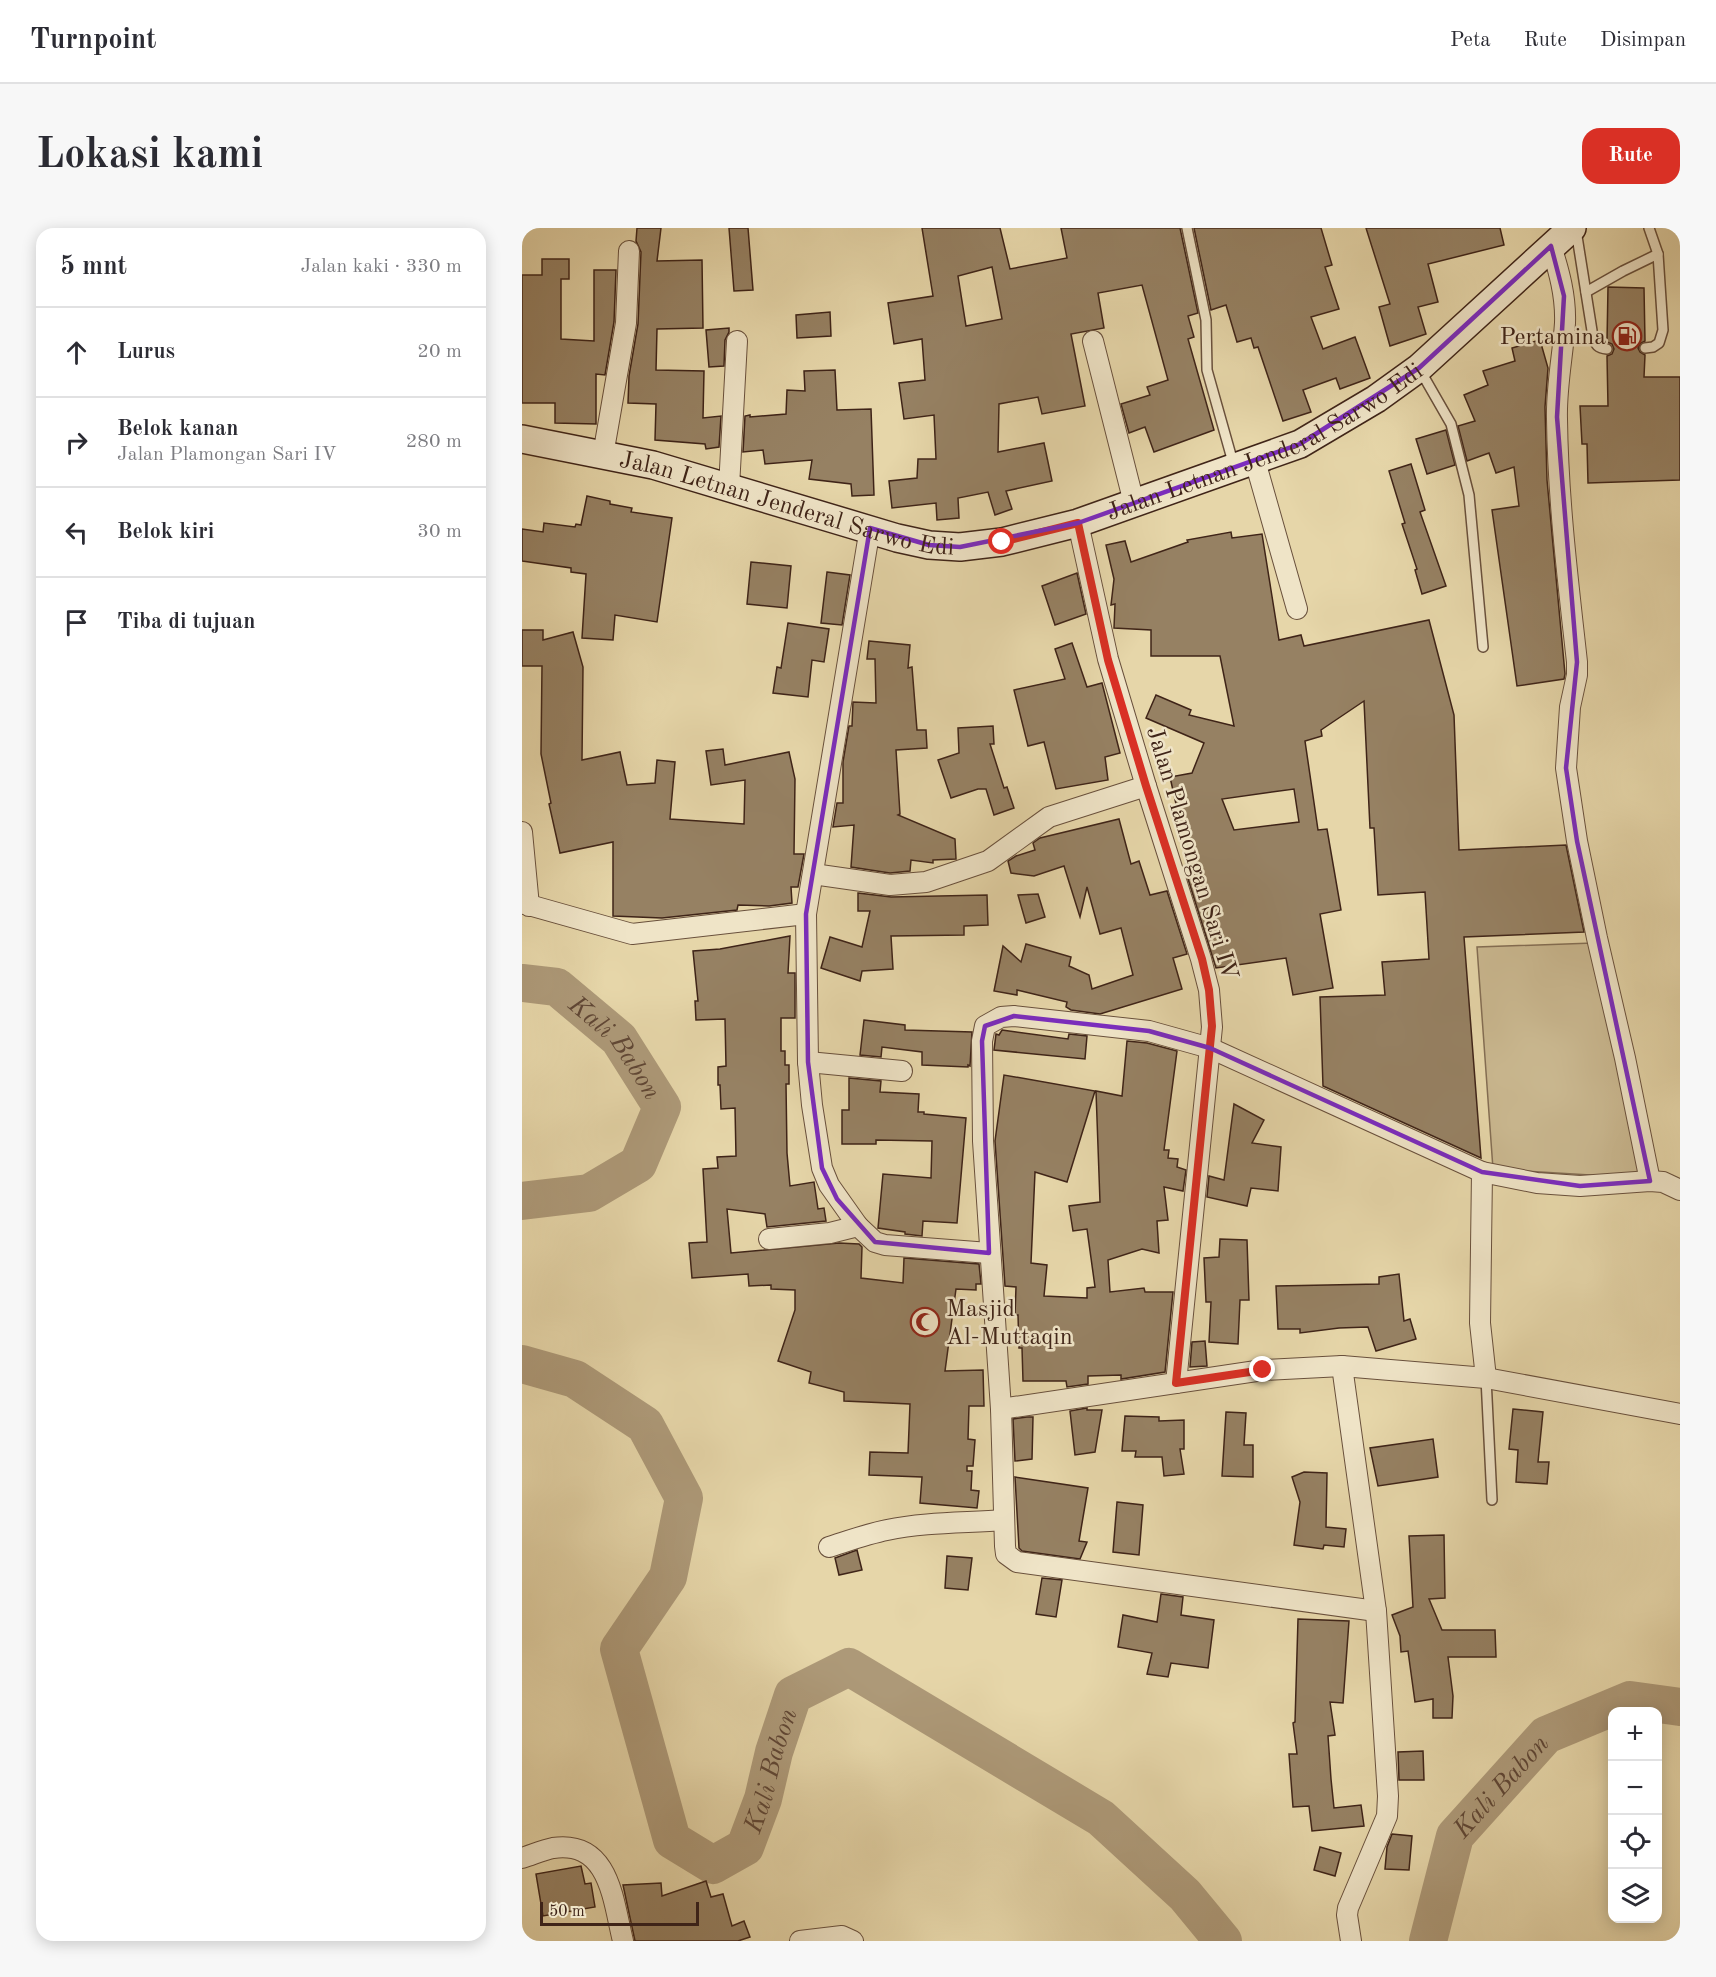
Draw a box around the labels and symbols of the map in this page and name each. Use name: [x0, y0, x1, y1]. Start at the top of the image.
fuel station icon: Pertamina: [1611, 320, 1643, 352]
place label: Pertamina: [1499, 326, 1606, 350]
street label: Jalan Letnan Jenderal Sarwo Edi: [1104, 359, 1428, 526]
street label: Jalan Letnan Jenderal Sarwo Edi: [617, 449, 955, 561]
route start: [988, 528, 1014, 554]
street label: Jalan Plamongan Sari IV: [1141, 724, 1241, 983]
water label: Kali Babon: [562, 991, 665, 1105]
place label: Masjid Al-Muttaqin: [946, 1298, 1073, 1350]
mosque icon: Masjid Al-Muttaqin: [909, 1306, 941, 1338]
route end: [1249, 1356, 1275, 1382]
water label: Kali Babon: [740, 1705, 803, 1838]
water label: Kali Babon: [1448, 1731, 1554, 1844]
scale bar: [540, 1899, 699, 1926]

